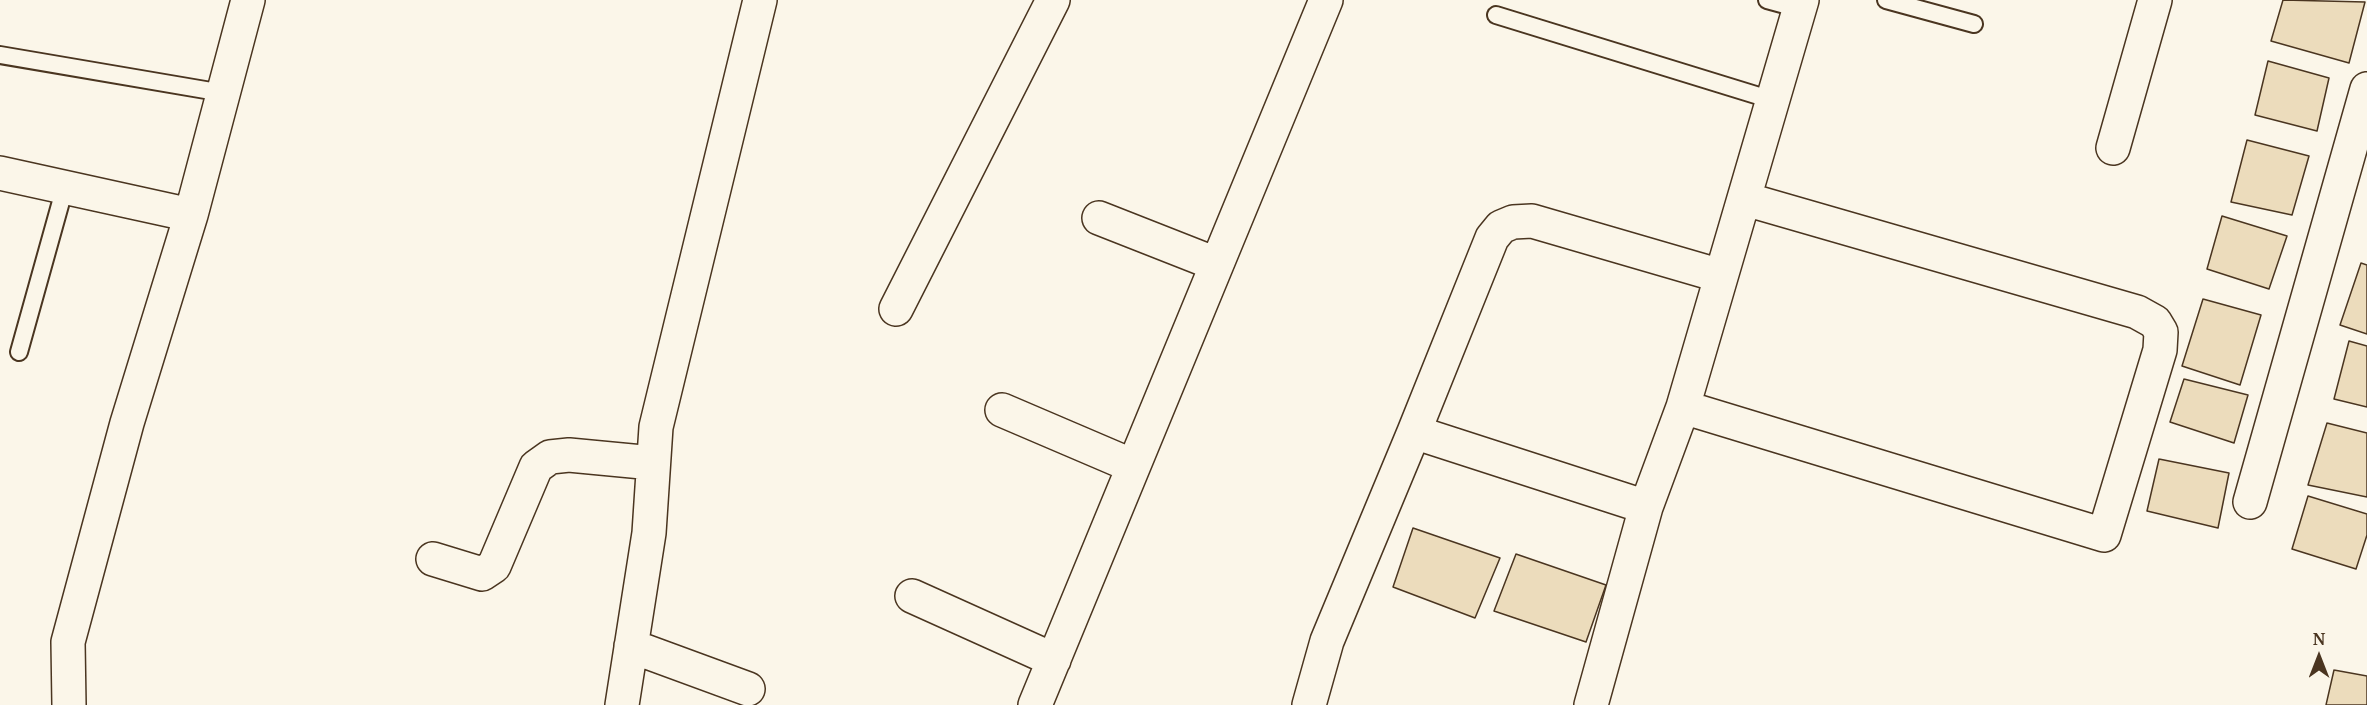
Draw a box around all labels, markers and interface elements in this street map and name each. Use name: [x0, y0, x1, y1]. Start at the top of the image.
north arrow: [2289, 627, 2349, 687]
text: N: [2313, 628, 2325, 650]

